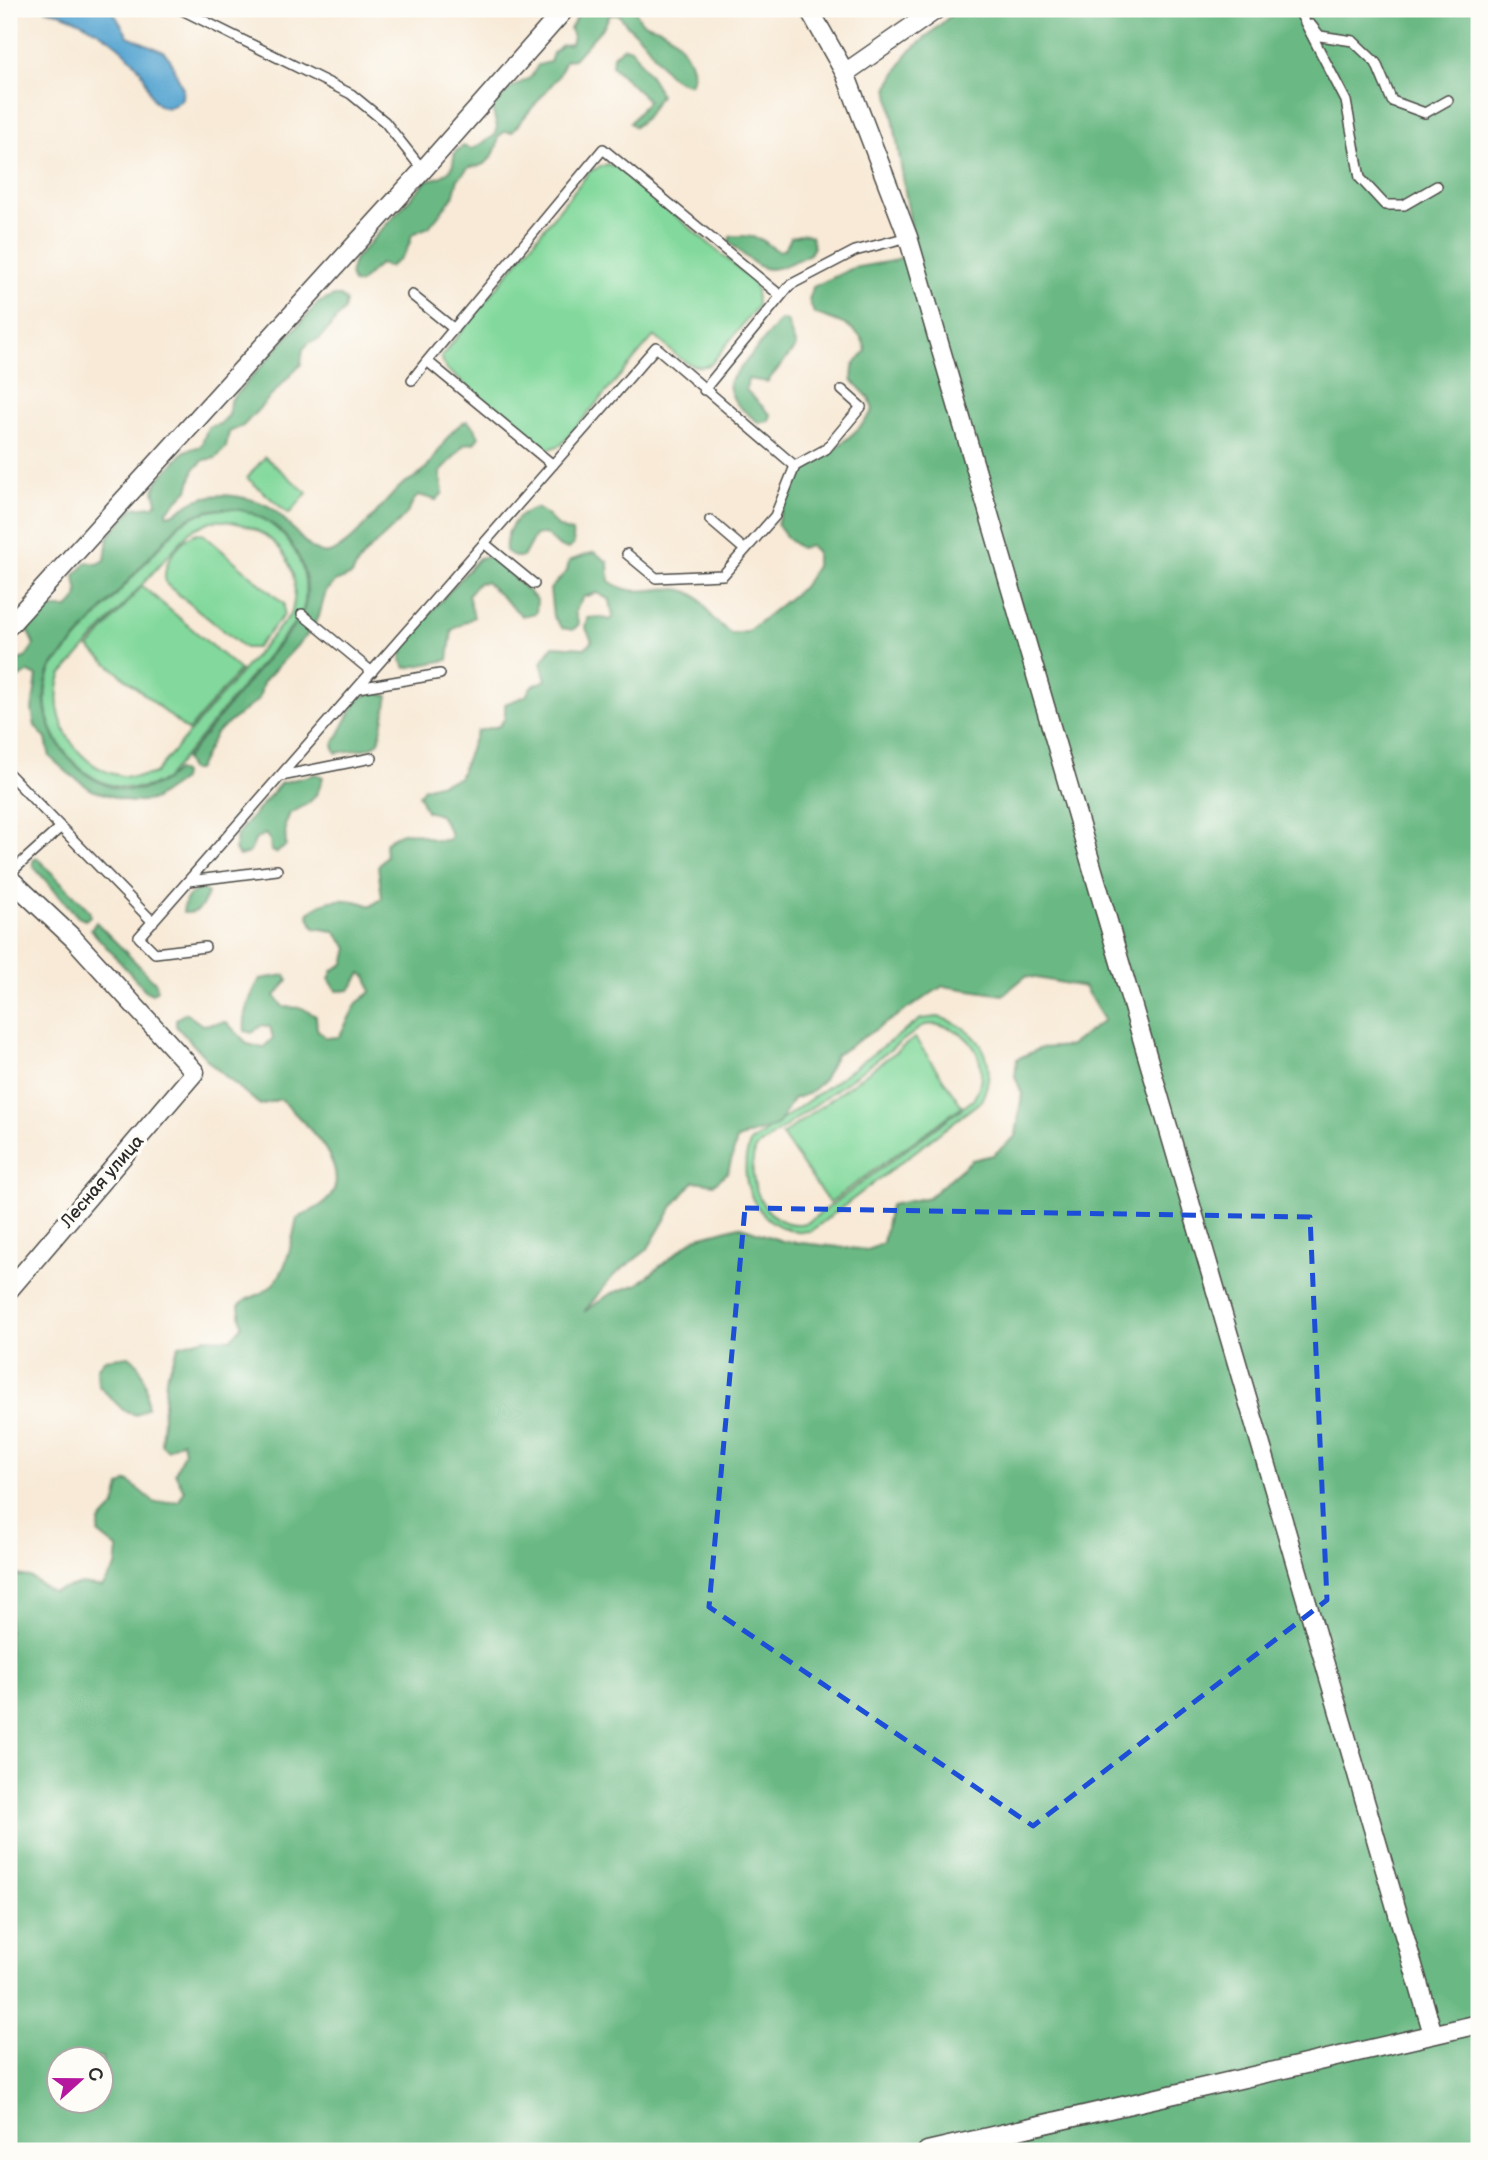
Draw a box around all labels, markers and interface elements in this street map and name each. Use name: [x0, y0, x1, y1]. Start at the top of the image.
street label: Лесная улица: [56, 1130, 149, 1233]
north arrow: [46, 2044, 116, 2114]
text: С: [81, 2064, 108, 2085]

